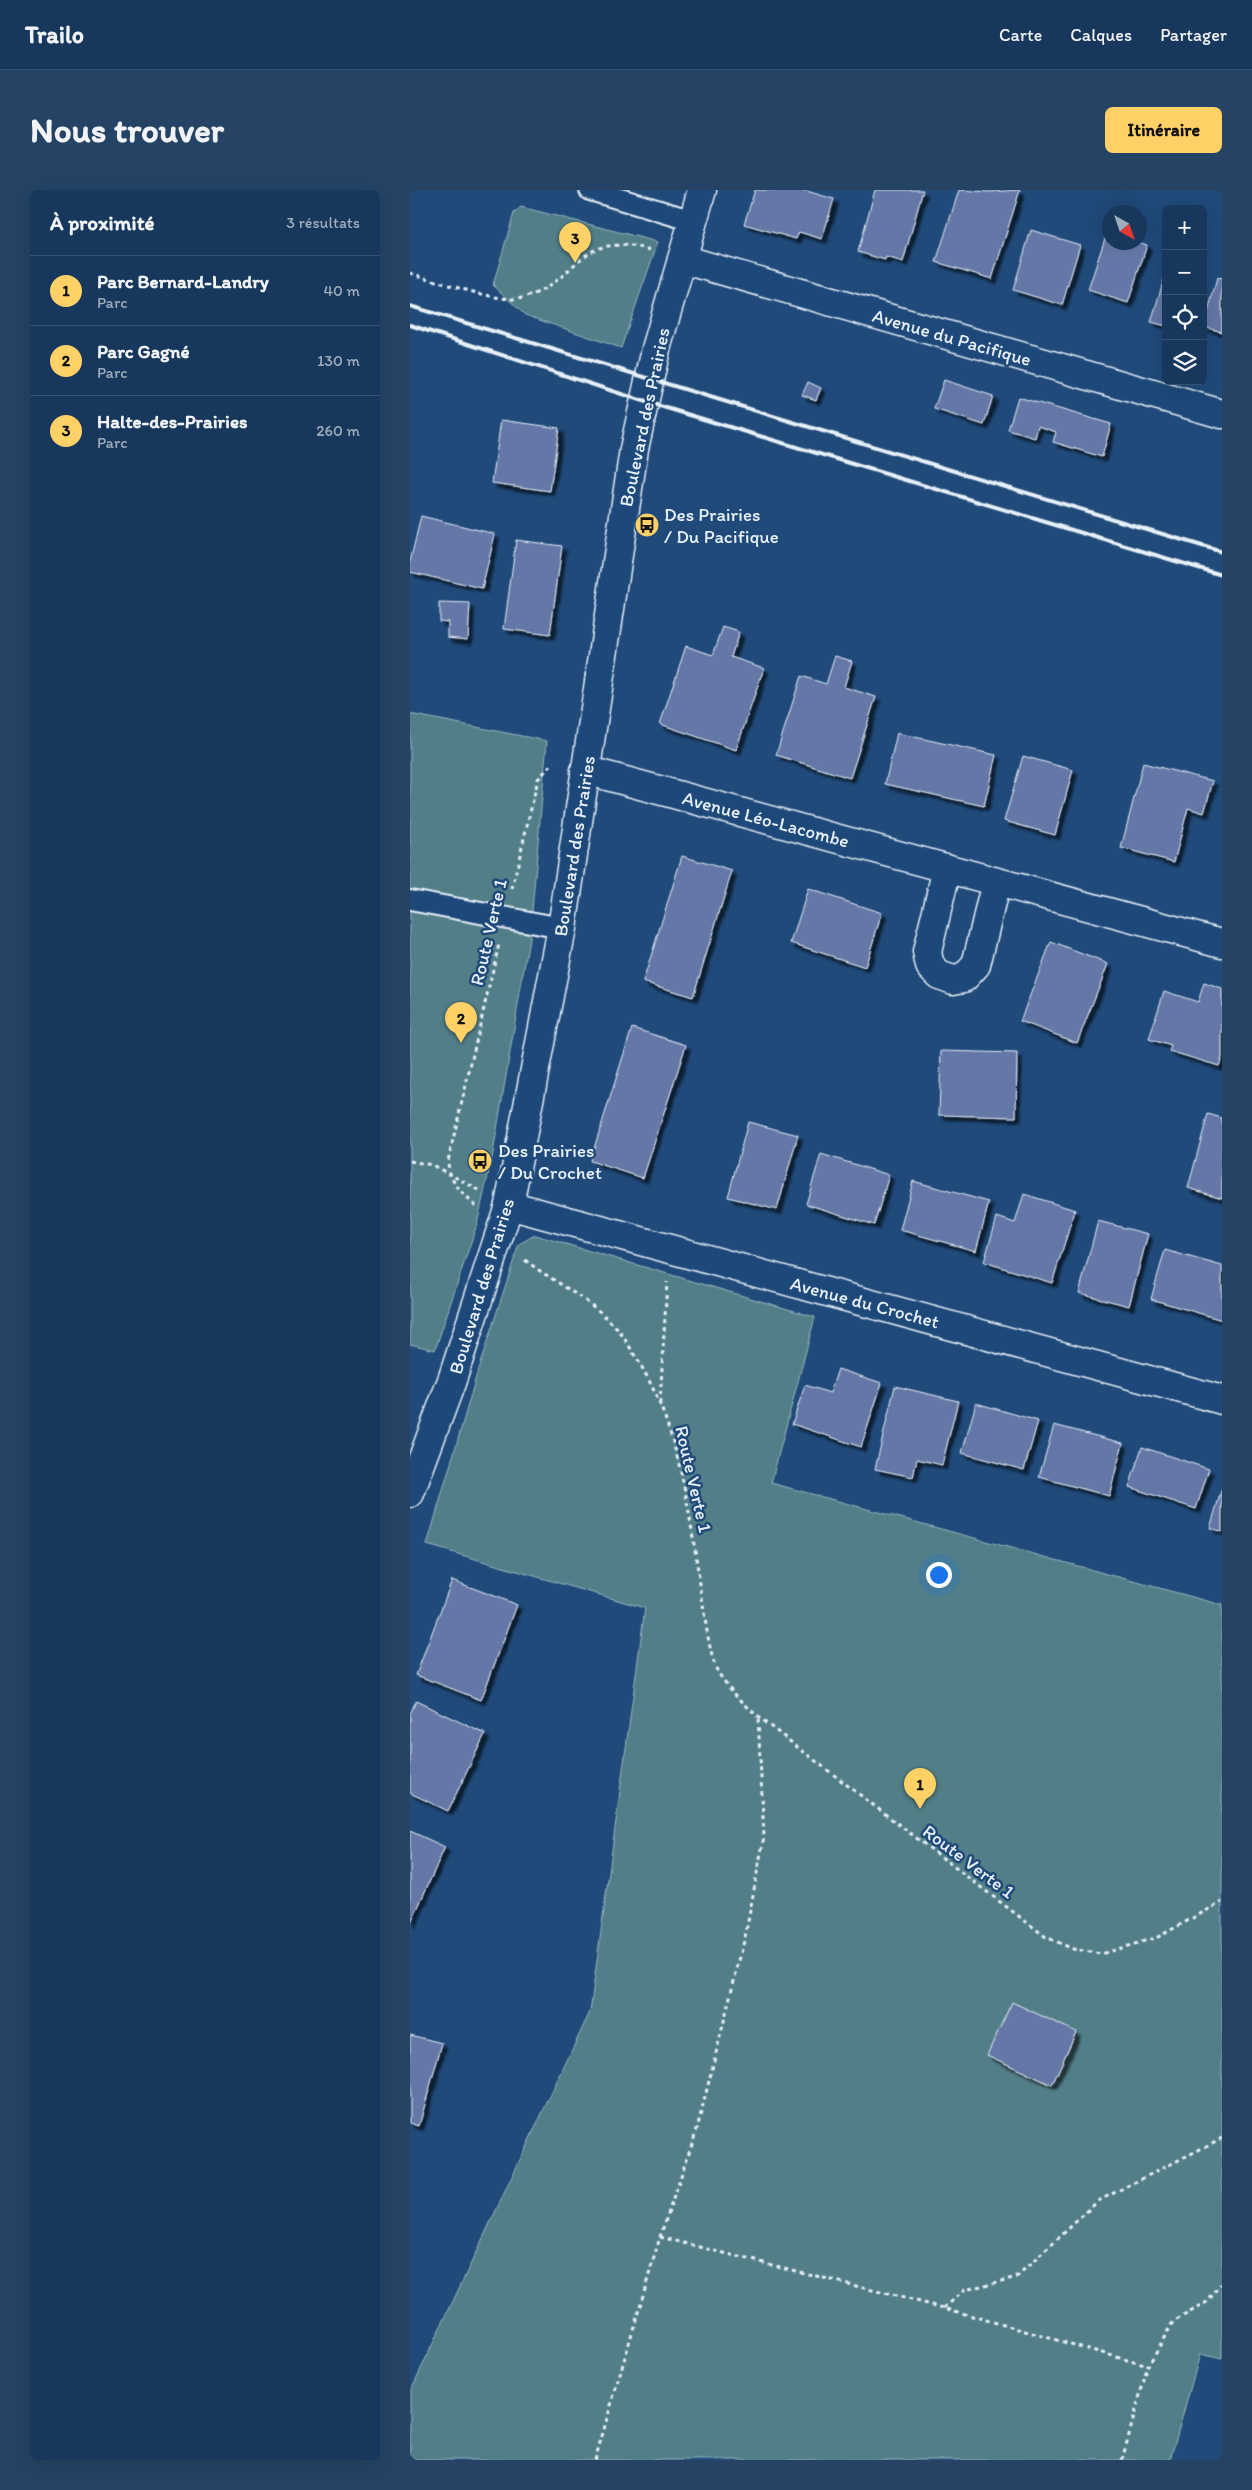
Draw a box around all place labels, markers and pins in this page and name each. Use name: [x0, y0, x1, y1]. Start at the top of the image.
pin: 3: [559, 222, 591, 263]
place label: Des Prairies / Du Pacifique: [664, 503, 779, 548]
bus stop icon: Des Prairies / Du Pacifique: [634, 512, 660, 538]
pin: 2: [445, 1002, 477, 1043]
place label: Des Prairies / Du Crochet: [498, 1139, 602, 1184]
bus stop icon: Des Prairies / Du Crochet: [467, 1148, 493, 1174]
pin: 1: [904, 1768, 936, 1809]

